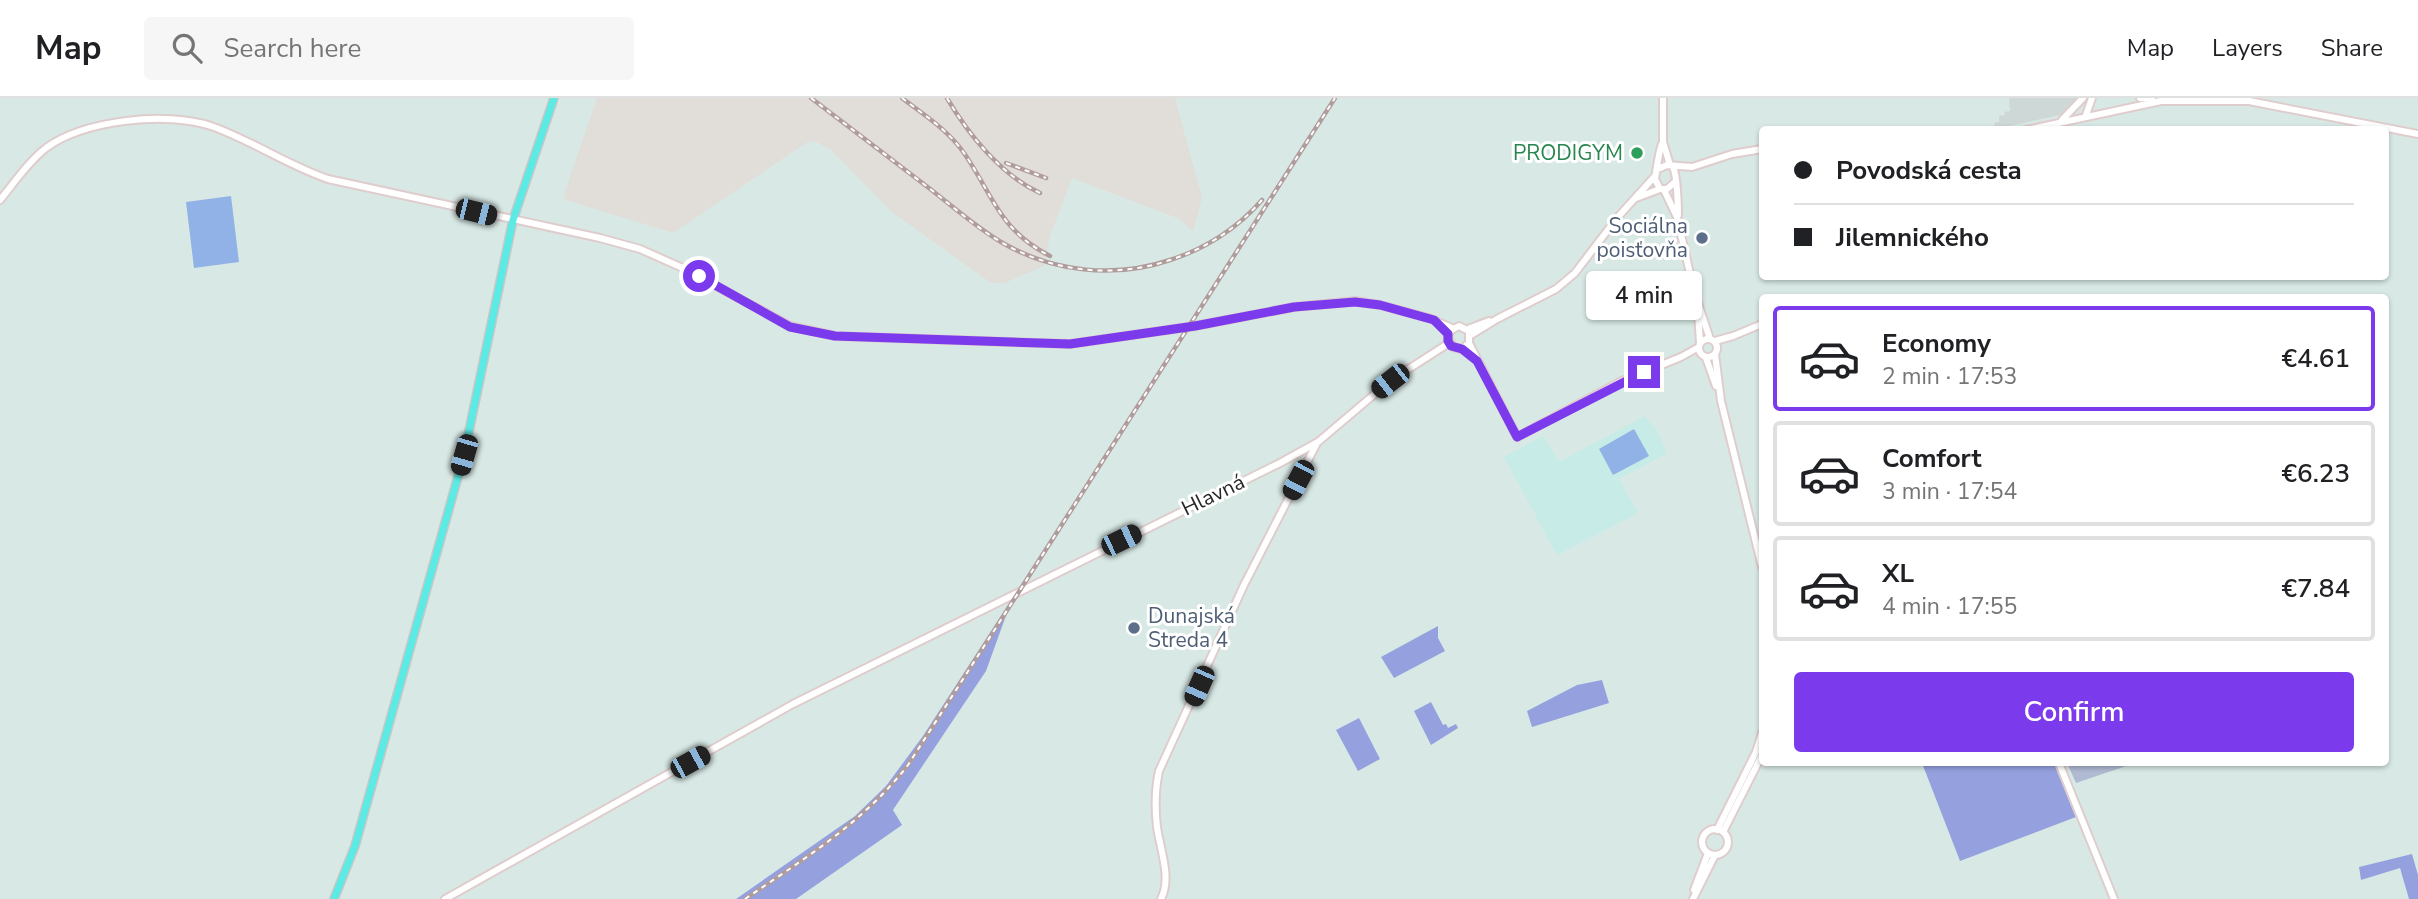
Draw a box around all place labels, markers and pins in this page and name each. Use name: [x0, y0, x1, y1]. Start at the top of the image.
place label: PRODIGYM: [1513, 139, 1623, 167]
marker: PRODIGYM: [1629, 145, 1645, 161]
place label: Sociálna poisťovňa: [1597, 212, 1688, 264]
marker: Sociálna poisťovňa: [1694, 230, 1710, 246]
place label: Dunajská Streda 4: [1148, 602, 1235, 654]
marker: Dunajská Streda 4: [1126, 620, 1142, 636]

